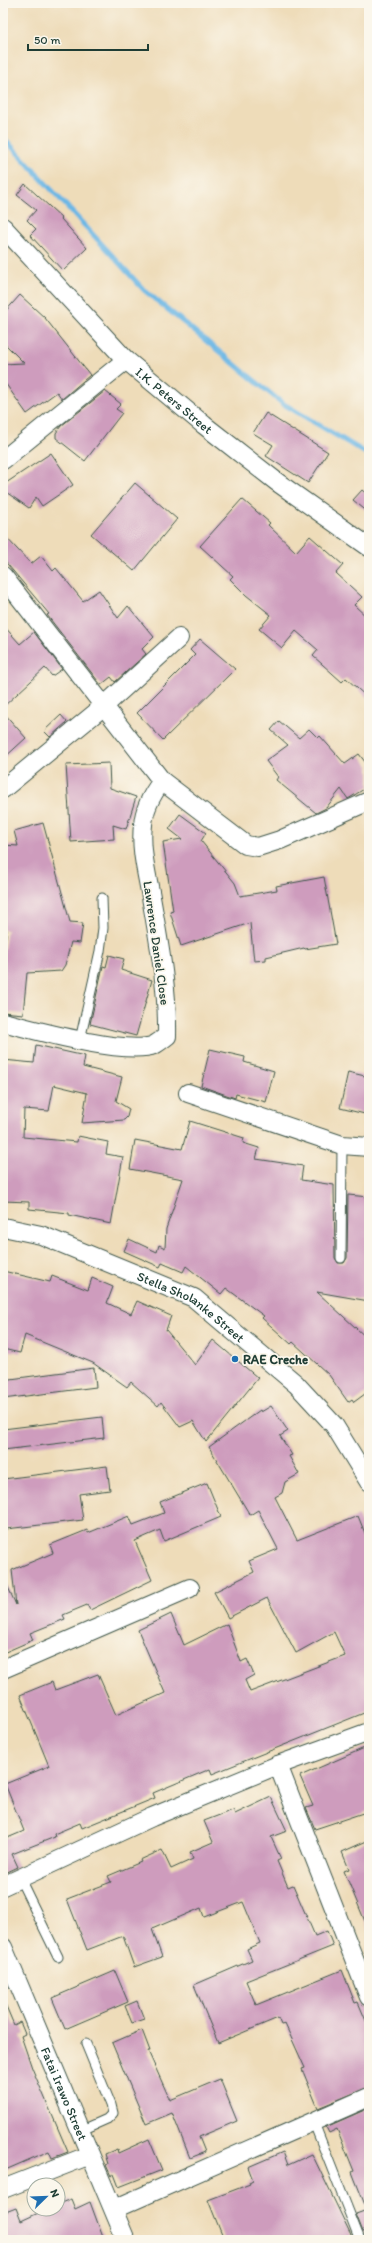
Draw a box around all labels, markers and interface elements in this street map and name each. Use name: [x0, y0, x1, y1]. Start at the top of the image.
scale bar: [28, 26, 148, 52]
text: 50 m: [34, 33, 60, 47]
street label: I.K. Peters Street: [133, 364, 215, 437]
street label: Lawrence Daniel Close: [140, 880, 173, 1006]
street label: Stella Sholanke Street: [135, 1268, 247, 1345]
place label: RAE Creche: [243, 1352, 308, 1367]
marker: RAE Creche: [230, 1354, 240, 1364]
street label: Fatai Irawo Street: [38, 2045, 90, 2143]
north arrow: [26, 2177, 66, 2217]
text: N: [47, 2187, 62, 2199]

